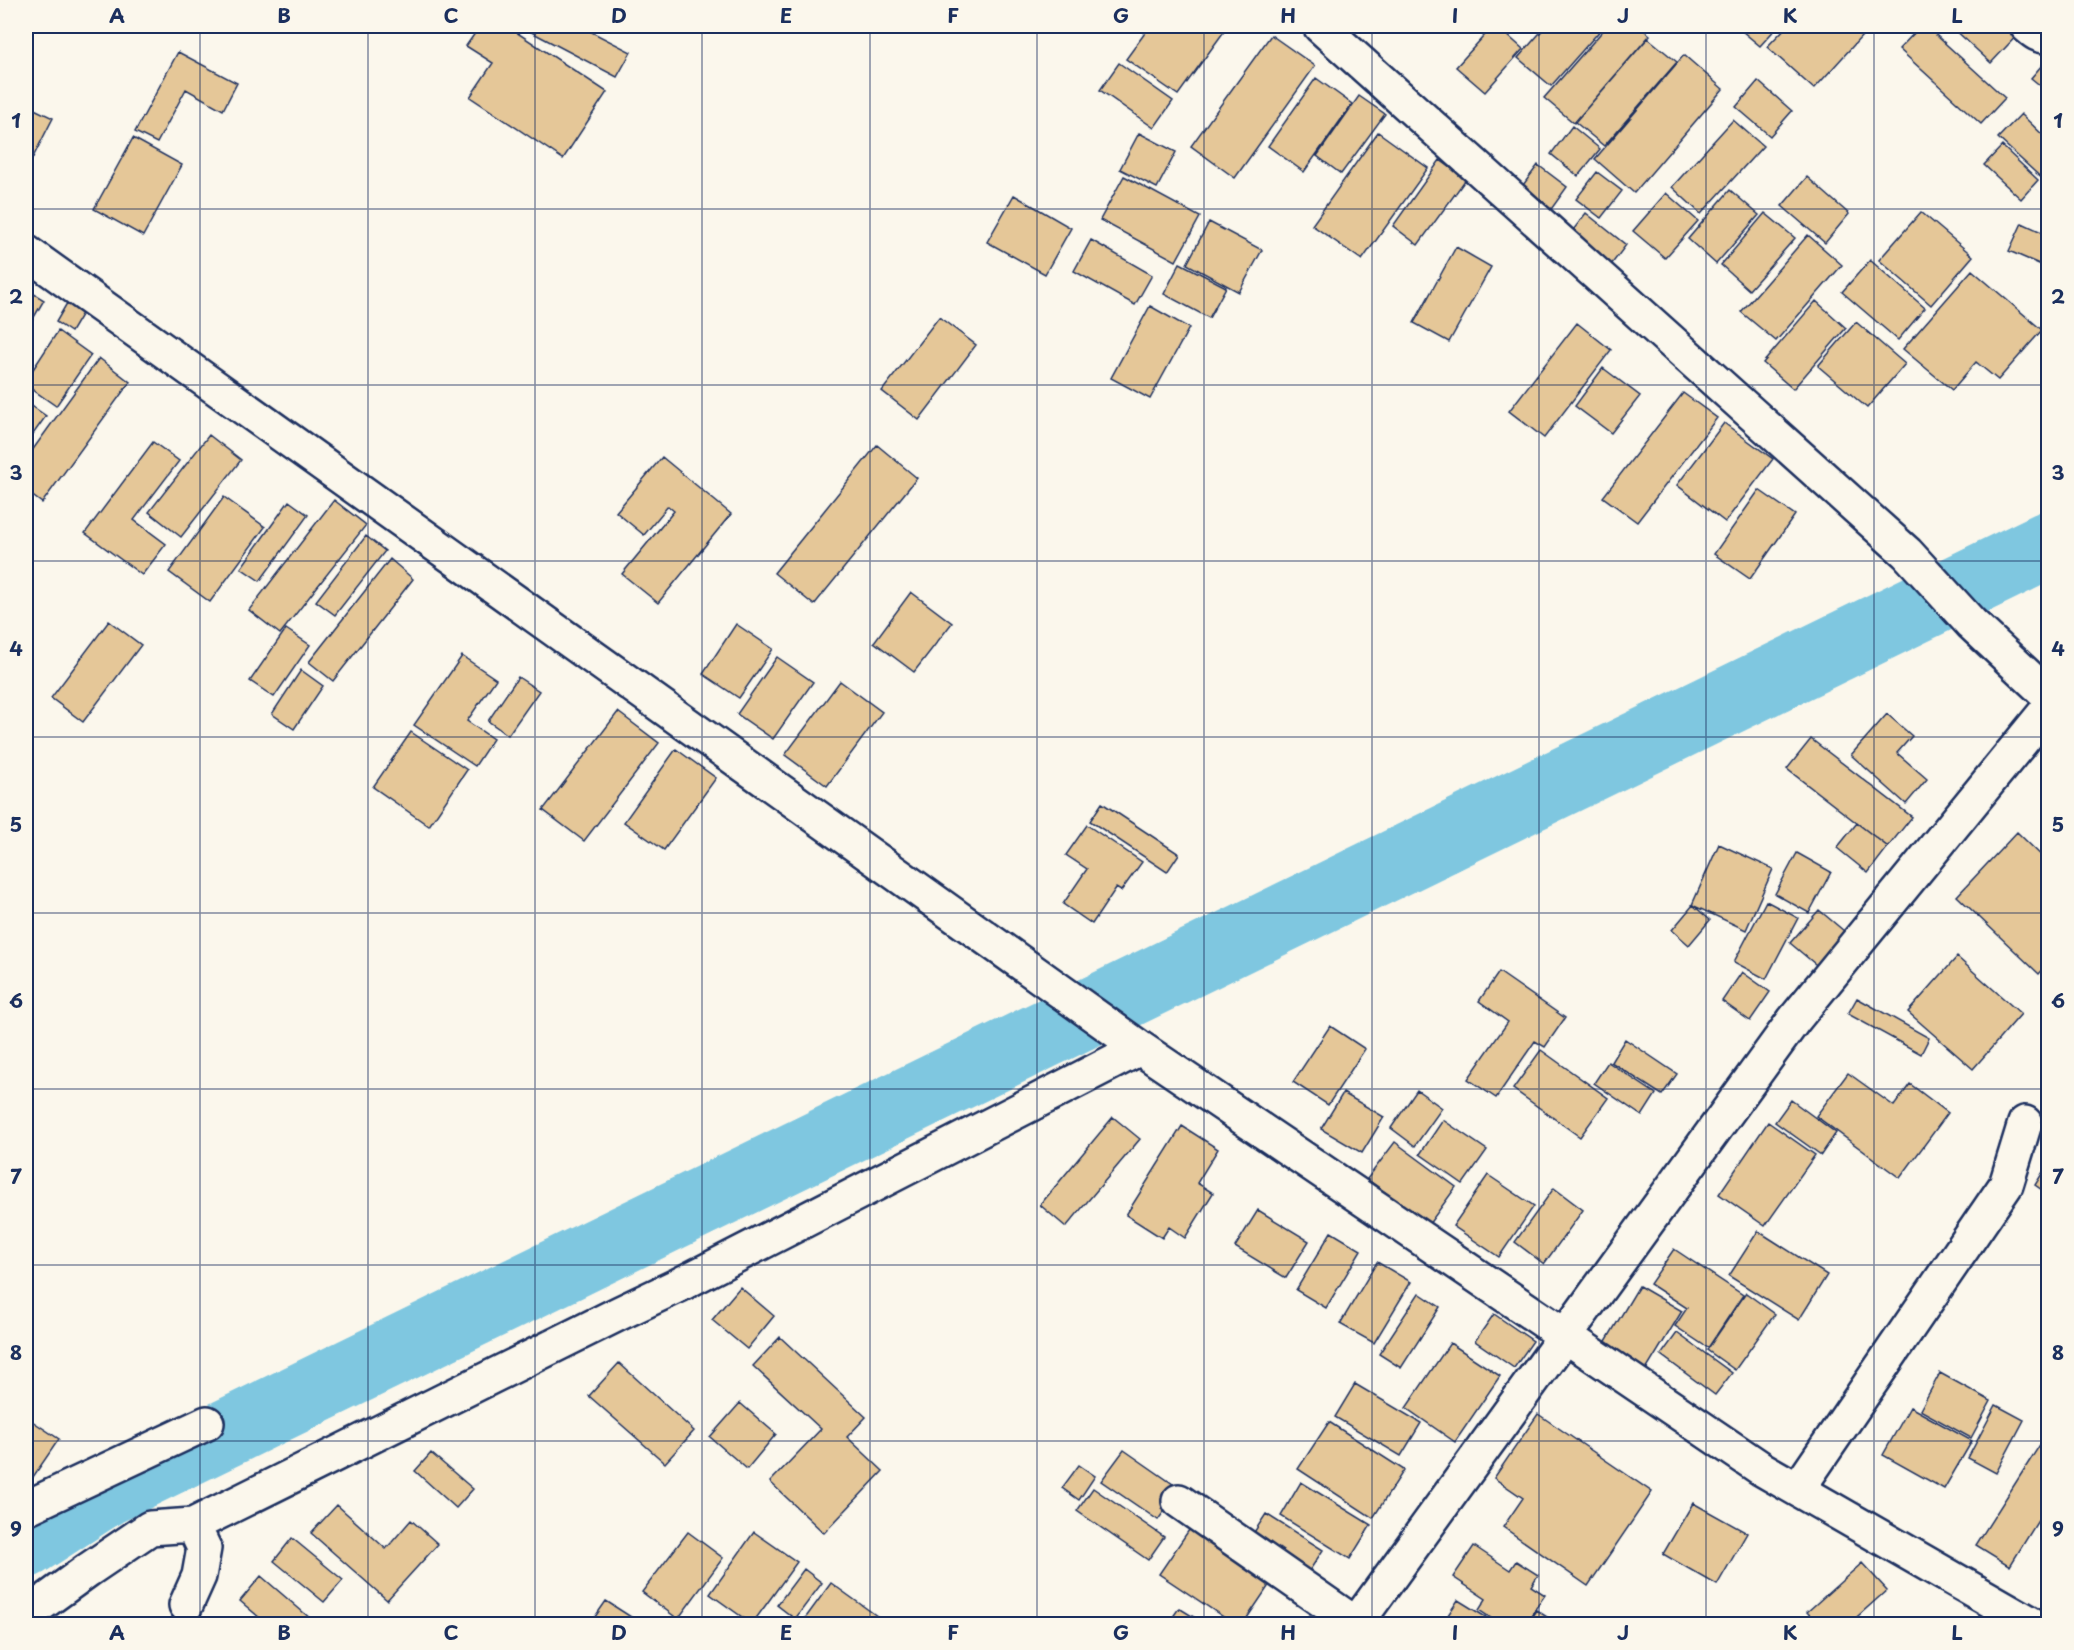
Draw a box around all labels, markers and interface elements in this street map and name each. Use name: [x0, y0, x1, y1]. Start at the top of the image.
text: A: [109, 0, 125, 30]
text: B: [277, 0, 291, 30]
text: C: [443, 0, 459, 30]
text: D: [611, 0, 627, 30]
text: E: [780, 0, 792, 30]
text: F: [947, 0, 959, 30]
text: G: [1113, 0, 1129, 30]
text: H: [1280, 0, 1296, 30]
text: I: [1452, 0, 1458, 30]
text: J: [1617, 0, 1629, 30]
text: K: [1783, 0, 1798, 30]
text: L: [1951, 0, 1963, 30]
text: 1: [11, 105, 21, 135]
text: 1: [2053, 105, 2063, 135]
text: 2: [9, 281, 23, 311]
text: 2: [2051, 281, 2065, 311]
text: 3: [9, 457, 23, 487]
text: 3: [2051, 457, 2065, 487]
text: 4: [9, 633, 23, 663]
text: 4: [2051, 633, 2065, 663]
text: 5: [10, 809, 22, 839]
text: 5: [2052, 809, 2064, 839]
text: 6: [9, 985, 23, 1015]
text: 6: [2051, 985, 2065, 1015]
text: 7: [10, 1161, 22, 1191]
text: 7: [2052, 1161, 2064, 1191]
text: 8: [10, 1337, 22, 1367]
text: 8: [2052, 1337, 2064, 1367]
text: 9: [10, 1513, 22, 1543]
text: 9: [2052, 1513, 2064, 1543]
text: A: [109, 1617, 125, 1647]
text: B: [277, 1617, 291, 1647]
text: C: [443, 1617, 459, 1647]
text: D: [611, 1617, 627, 1647]
text: E: [780, 1617, 792, 1647]
text: F: [947, 1617, 959, 1647]
text: G: [1113, 1617, 1129, 1647]
text: H: [1280, 1617, 1296, 1647]
text: I: [1452, 1617, 1458, 1647]
text: J: [1617, 1617, 1629, 1647]
text: K: [1783, 1617, 1798, 1647]
text: L: [1951, 1617, 1963, 1647]

